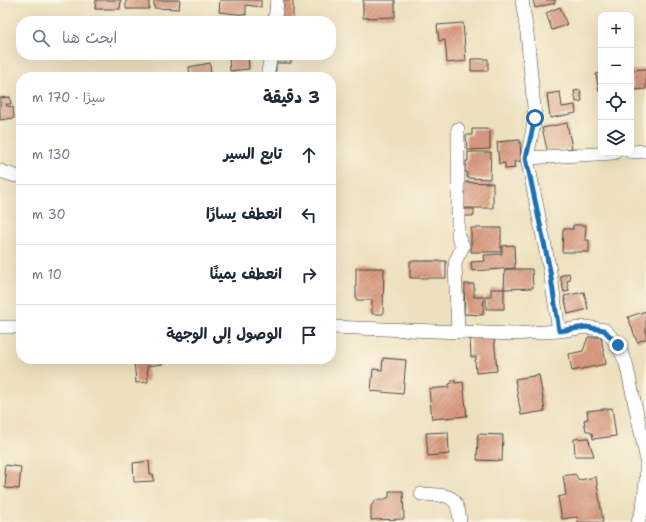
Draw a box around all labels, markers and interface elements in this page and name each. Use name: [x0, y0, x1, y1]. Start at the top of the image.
map controls: [598, 12, 634, 156]
button: +: [598, 12, 634, 48]
search box: [16, 16, 336, 60]
icon: search: [30, 27, 52, 49]
text: ابحث هنا: [62, 28, 117, 48]
button: −: [598, 48, 634, 84]
button: locate: [598, 84, 634, 120]
text: 3 دقيقة: [263, 86, 320, 108]
text: سيرًا · 170 m: [32, 89, 105, 106]
route start: [526, 109, 544, 127]
button: layers: [598, 120, 634, 156]
text: تابع السير: [223, 144, 282, 164]
icon: ahead: [298, 144, 320, 166]
text: 130 m: [32, 146, 70, 163]
text: انعطف يسارًا: [206, 204, 282, 224]
icon: left: [298, 204, 320, 226]
text: 30 m: [32, 206, 66, 223]
text: انعطف يمينًا: [210, 264, 282, 284]
icon: right: [298, 264, 320, 286]
text: 10 m: [32, 266, 62, 283]
text: الوصول إلى الوجهة: [166, 324, 282, 344]
icon: arrive: [298, 324, 320, 346]
route end: [609, 336, 627, 354]

